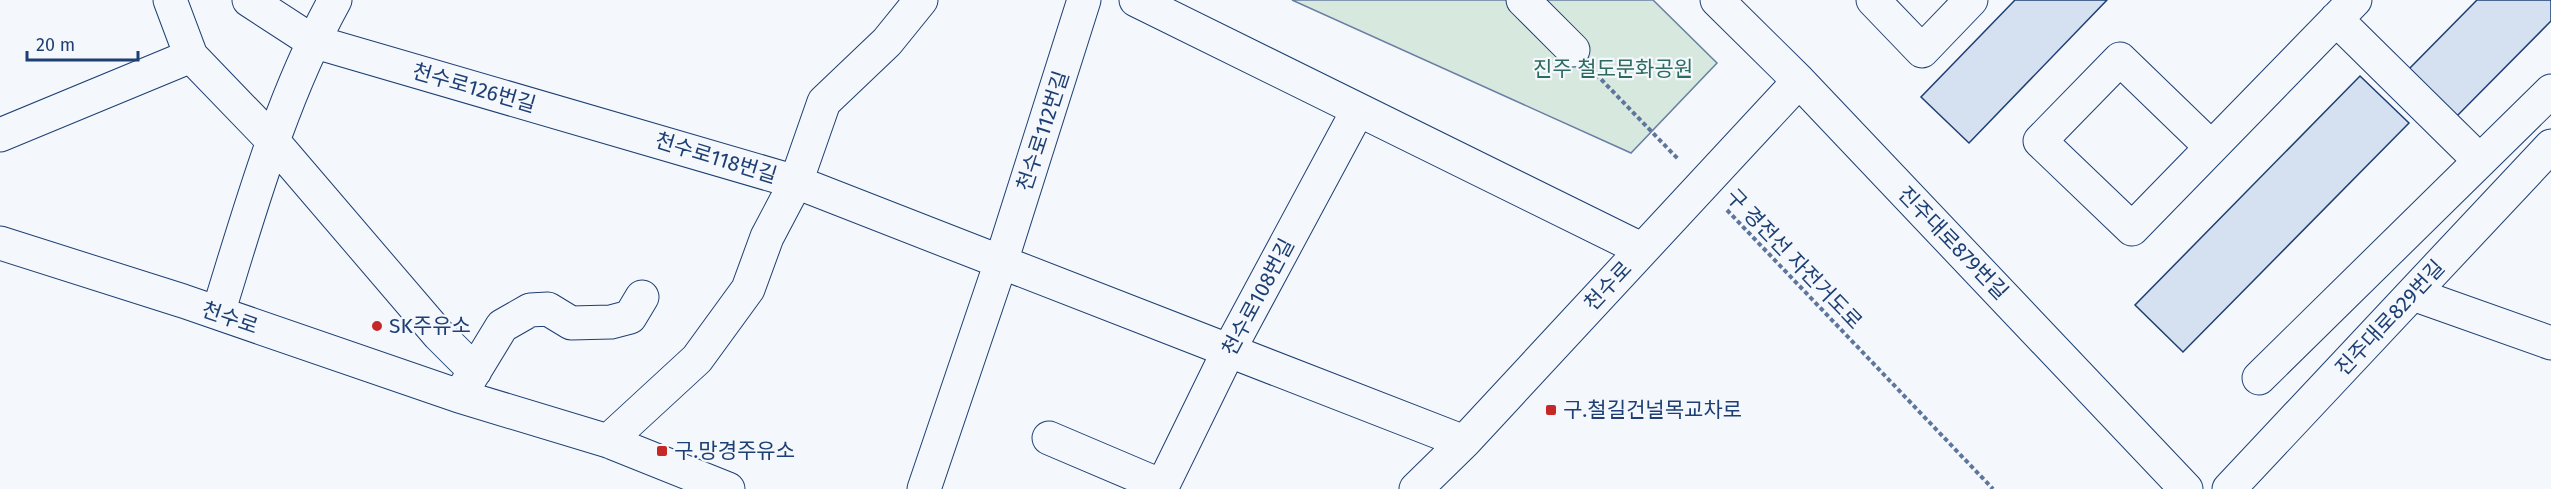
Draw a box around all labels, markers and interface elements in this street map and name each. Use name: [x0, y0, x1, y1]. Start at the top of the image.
scale bar: [27, 24, 138, 62]
text: 20 m: [36, 34, 75, 56]
park label: 진주 철도문화공원: [1533, 56, 1693, 82]
street label: 천수로126번길: [409, 58, 539, 118]
street label: 천수로112번길: [1011, 68, 1075, 194]
street label: 천수로118번길: [652, 127, 780, 189]
street label: 진주대로879번길: [1893, 181, 2013, 305]
street label: 구 경전선 자전거도로: [1720, 183, 1868, 335]
street label: 천수로108번길: [1216, 234, 1300, 360]
street label: 진주대로829번길: [2330, 255, 2450, 381]
street label: 천수로: [1579, 256, 1637, 316]
street label: 천수로: [198, 296, 262, 340]
place label: SK주유소: [389, 313, 471, 339]
marker: SK주유소: [370, 319, 384, 333]
place label: 구.철길건널목교차로: [1563, 397, 1742, 423]
marker: 구.철길건널목교차로: [1544, 403, 1558, 417]
place label: 구.망경주유소: [674, 438, 795, 464]
marker: 구.망경주유소: [655, 444, 669, 458]

